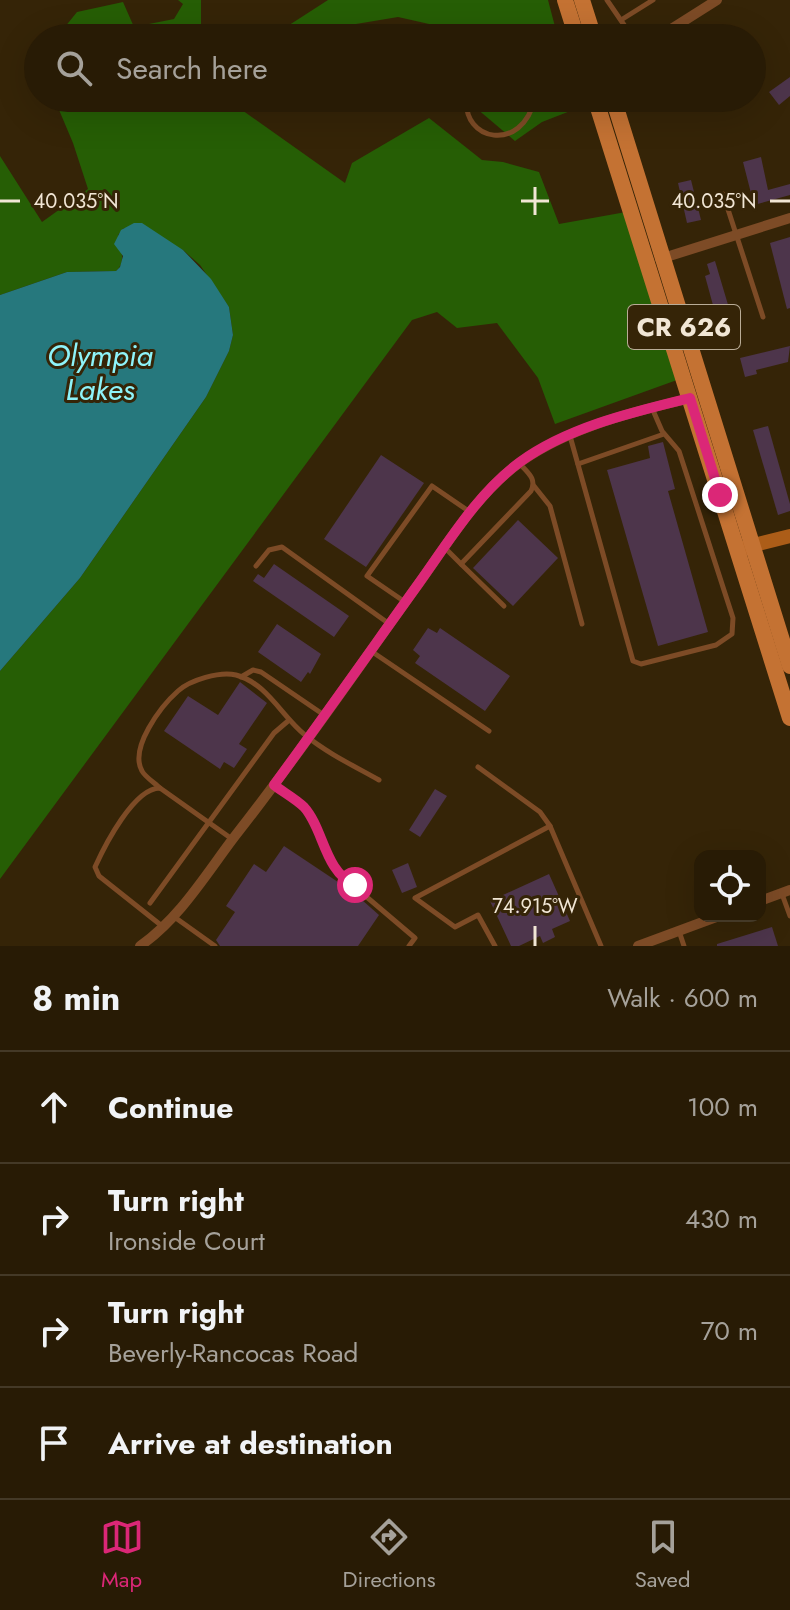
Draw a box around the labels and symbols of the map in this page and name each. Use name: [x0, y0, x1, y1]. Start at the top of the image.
text: 40.035°N: [34, 187, 118, 216]
text: 40.035°N: [672, 187, 756, 216]
road number: CR 626: [628, 305, 740, 349]
water label: Olympia Lakes: [47, 334, 153, 411]
route end: [702, 477, 738, 513]
route start: [337, 867, 373, 903]
text: 74.915°W: [492, 892, 578, 921]

